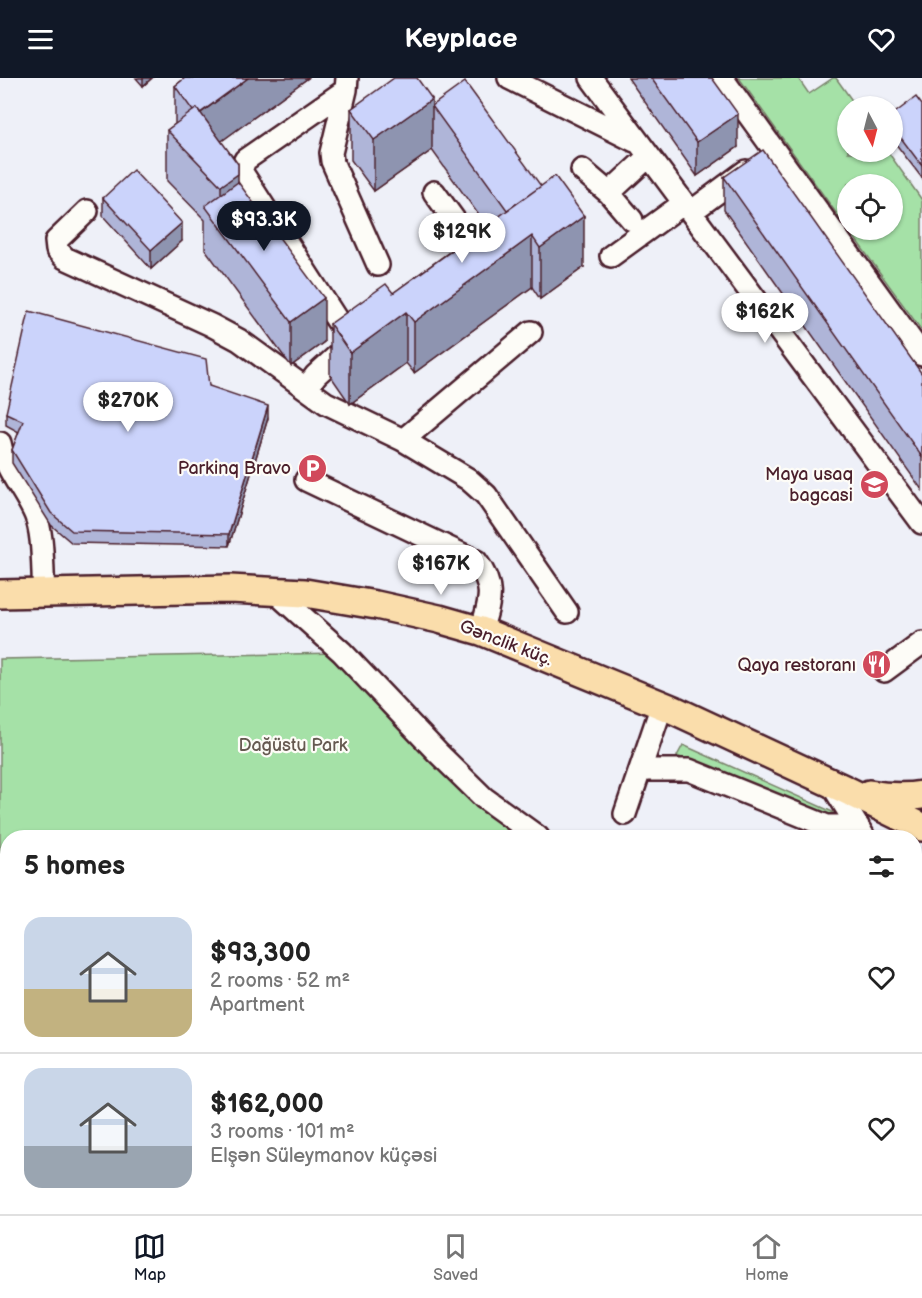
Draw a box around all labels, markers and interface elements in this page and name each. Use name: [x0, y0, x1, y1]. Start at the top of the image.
icon: menu: [24, 23, 57, 56]
text: Keyplace: [404, 23, 518, 55]
icon: heart: [865, 23, 898, 56]
north arrow: [837, 96, 903, 162]
map controls: [837, 96, 903, 240]
button: locate: [837, 174, 903, 240]
pin: $93.3K: [215, 201, 313, 252]
text: $93.3K: [231, 208, 297, 232]
pin: $129K: [420, 213, 504, 264]
text: $129K: [433, 220, 491, 244]
pin: $162K: [723, 293, 807, 344]
text: $162K: [735, 300, 795, 324]
pin: $270K: [86, 382, 170, 433]
text: $270K: [97, 389, 159, 413]
parking icon: Parkinq Bravo: [296, 452, 328, 484]
place label: Parkinq Bravo: [178, 458, 291, 479]
place label: Maya usaq bagcasi: [765, 464, 853, 506]
school or university icon: Maya usaq bagcasi: [858, 468, 890, 500]
pin: $167K: [399, 545, 483, 596]
text: $167K: [412, 552, 470, 576]
street label: Gənclik küç.: [457, 616, 555, 670]
restaurant icon: Qaya restoranı: [861, 649, 893, 681]
place label: Qaya restoranı: [737, 655, 856, 676]
park label: Dağüstu Park: [239, 735, 348, 756]
icon: filters: [865, 850, 898, 883]
text: 5 homes: [24, 851, 125, 882]
text: $93,300: [210, 938, 311, 969]
icon: home: [72, 941, 144, 1013]
icon: heart: [865, 961, 898, 994]
text: 2 rooms · 52 m²: [210, 969, 350, 993]
text: Apartment: [210, 993, 305, 1017]
text: $162,000: [210, 1089, 324, 1120]
icon: home: [72, 1092, 144, 1164]
icon: heart: [865, 1112, 898, 1145]
text: 3 rooms · 101 m²: [210, 1120, 355, 1144]
text: Elşən Süleymanov küçəsi: [210, 1144, 437, 1168]
tab: Map: [133, 1230, 166, 1285]
tab: Saved: [433, 1230, 478, 1285]
tab: Home: [745, 1230, 789, 1285]

